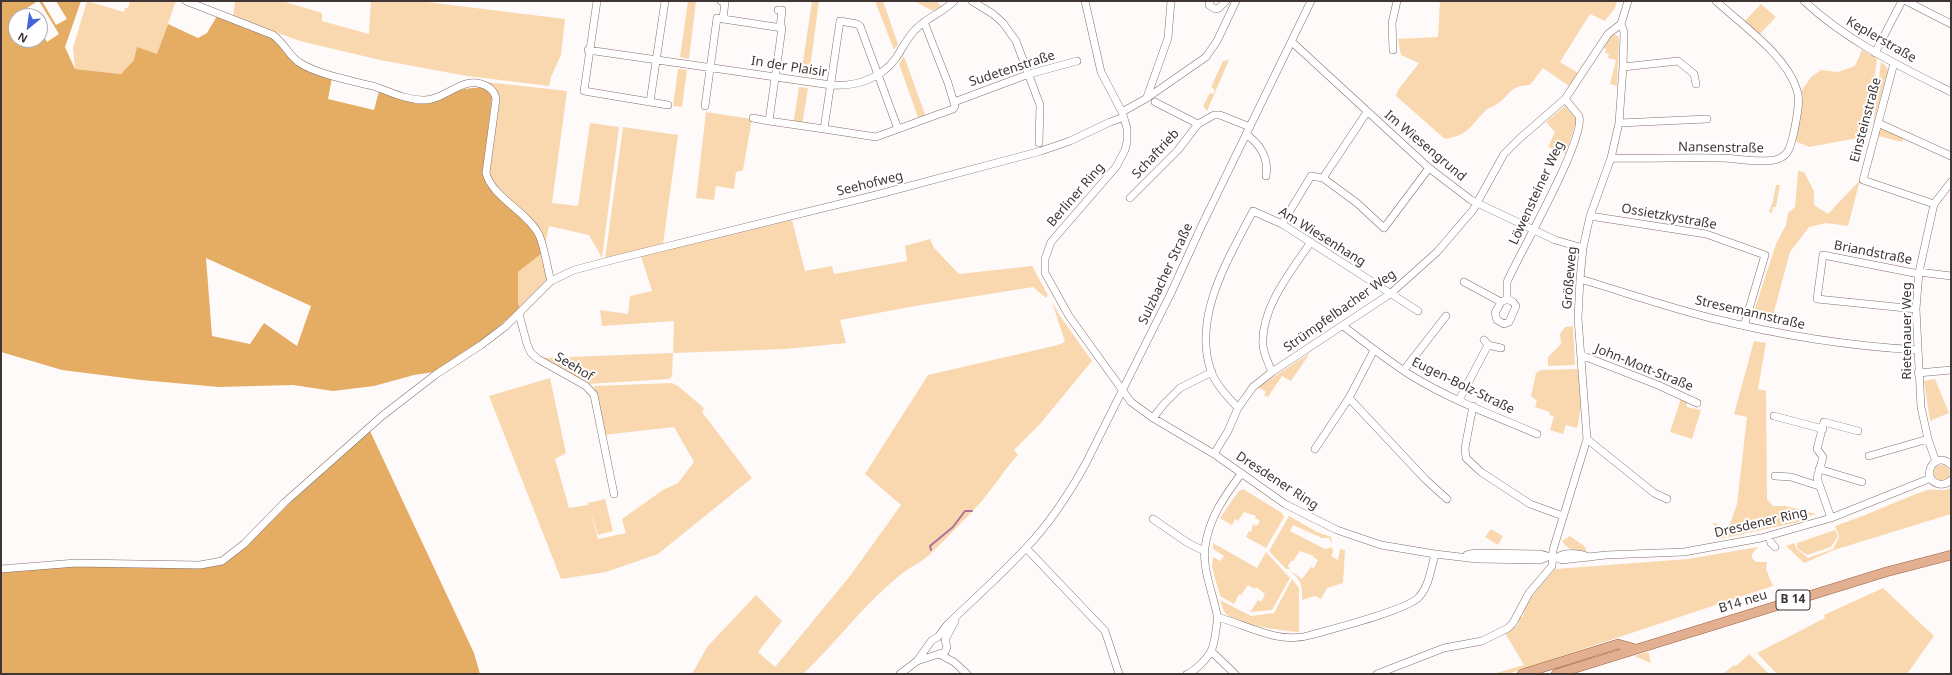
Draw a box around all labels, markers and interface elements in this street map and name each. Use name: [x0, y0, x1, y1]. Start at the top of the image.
north arrow: [8, 8, 48, 48]
street label: Keplerstraße: [1843, 14, 1919, 66]
text: N: [15, 29, 30, 47]
street label: Sudetenstraße: [967, 48, 1057, 90]
street label: In der Plaisir: [750, 53, 828, 81]
street label: Einsteinstraße: [1847, 76, 1885, 164]
street label: Im Wiesengrund: [1381, 107, 1469, 185]
street label: Schaftrieb: [1129, 126, 1183, 182]
street label: Löwensteiner Weg: [1506, 139, 1568, 247]
street label: Nansenstraße: [1678, 139, 1764, 157]
street label: Berliner Ring: [1044, 160, 1108, 230]
street label: Seehofweg: [835, 168, 905, 200]
street label: Ossietzkystraße: [1620, 201, 1718, 233]
street label: Am Wiesenhang: [1276, 204, 1368, 270]
street label: Sulzbacher Straße: [1136, 221, 1196, 327]
street label: Briandstraße: [1833, 238, 1913, 268]
street label: Größeweg: [1559, 246, 1581, 310]
street label: Strümpfelbacher Weg: [1281, 266, 1399, 356]
street label: Rietenauer Weg: [1899, 282, 1915, 380]
street label: Stresemannstraße: [1694, 293, 1806, 333]
street label: John-Mott-Straße: [1593, 341, 1695, 395]
street label: Seehof: [552, 349, 596, 385]
street label: Eugen-Bolz-Straße: [1409, 354, 1517, 418]
street label: Dresdener Ring: [1233, 449, 1321, 513]
street label: Dresdener Ring: [1713, 505, 1809, 541]
street label: B14 neu: [1717, 587, 1769, 617]
road number: B 14: [1776, 590, 1810, 610]

